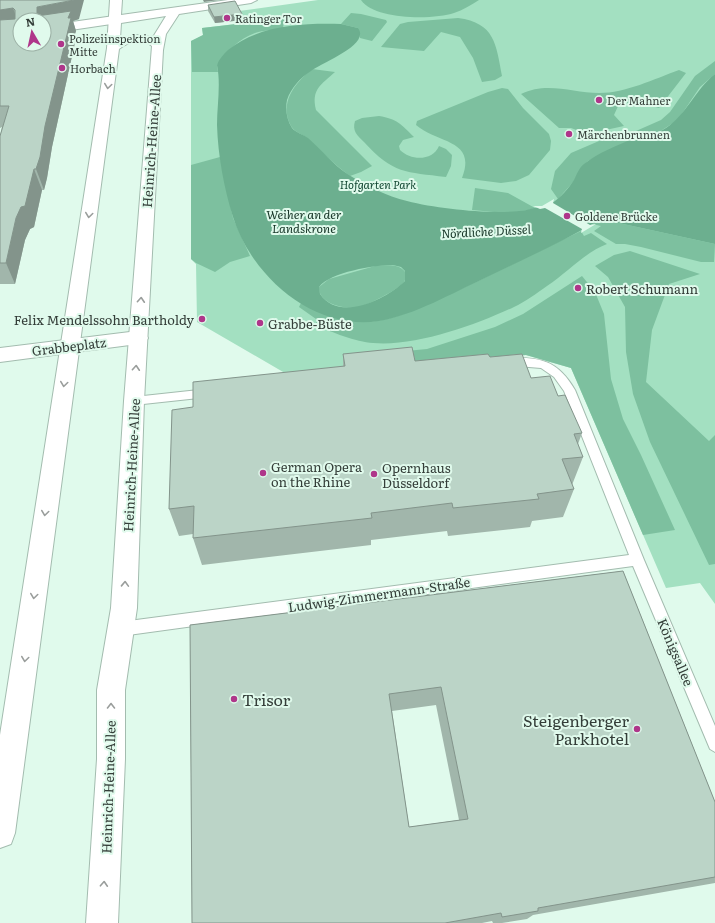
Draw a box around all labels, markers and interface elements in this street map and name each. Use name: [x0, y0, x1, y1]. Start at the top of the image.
place label: Ratinger Tor: [235, 10, 302, 26]
north arrow: [12, 12, 52, 52]
text: N: [24, 13, 36, 30]
marker: Ratinger Tor: [222, 13, 232, 23]
place label: Polizeiinspektion Mitte: [69, 30, 160, 59]
marker: Polizeiinspektion Mitte: [56, 39, 66, 49]
place label: Horbach: [70, 60, 116, 76]
marker: Horbach: [57, 63, 67, 73]
street label: Heinrich-Heine-Allee: [137, 74, 165, 208]
one-way arrow: [104, 83, 113, 89]
place label: Der Mahner: [607, 92, 671, 108]
marker: Der Mahner: [594, 95, 604, 105]
place label: Märchenbrunnen: [577, 126, 670, 142]
marker: Märchenbrunnen: [564, 129, 574, 139]
park label: Hofgarten Park: [340, 176, 416, 192]
water label: Weiher an der Landskrone: [266, 205, 342, 237]
place label: Goldene Brücke: [575, 208, 658, 224]
marker: Goldene Brücke: [562, 211, 572, 221]
one-way arrow: [85, 212, 94, 218]
water label: Nördliche Düssel: [441, 220, 532, 242]
place label: Robert Schumann: [586, 279, 698, 298]
marker: Robert Schumann: [573, 283, 583, 293]
one-way arrow: [136, 297, 145, 303]
place label: Felix Mendelssohn Bartholdy: [14, 310, 195, 329]
marker: Felix Mendelssohn Bartholdy: [197, 314, 207, 324]
place label: Grabbe-Büste: [268, 314, 352, 333]
marker: Grabbe-Büste: [255, 318, 265, 328]
street label: Grabbeplatz: [31, 332, 107, 360]
one-way arrow: [132, 365, 141, 371]
one-way arrow: [60, 381, 69, 387]
street label: Heinrich-Heine-Allee: [118, 398, 144, 532]
place label: German Opera on the Rhine: [271, 457, 362, 491]
place label: Opernhaus Düsseldorf: [382, 458, 451, 492]
marker: German Opera on the Rhine: [258, 468, 268, 478]
marker: Opernhaus Düsseldorf: [369, 469, 379, 479]
one-way arrow: [41, 510, 50, 516]
street label: Ludwig-Zimmermann-Straße: [287, 572, 471, 616]
one-way arrow: [121, 581, 129, 587]
one-way arrow: [30, 593, 39, 599]
street label: Königsallee: [653, 615, 699, 689]
one-way arrow: [21, 656, 30, 662]
place label: Trisor: [242, 687, 291, 711]
marker: Trisor: [229, 694, 239, 704]
one-way arrow: [107, 703, 115, 709]
place label: Steigenberger Parkhotel: [523, 708, 629, 750]
street label: Heinrich-Heine-Allee: [96, 720, 120, 854]
marker: Steigenberger Parkhotel: [632, 724, 642, 734]
one-way arrow: [100, 881, 109, 887]

